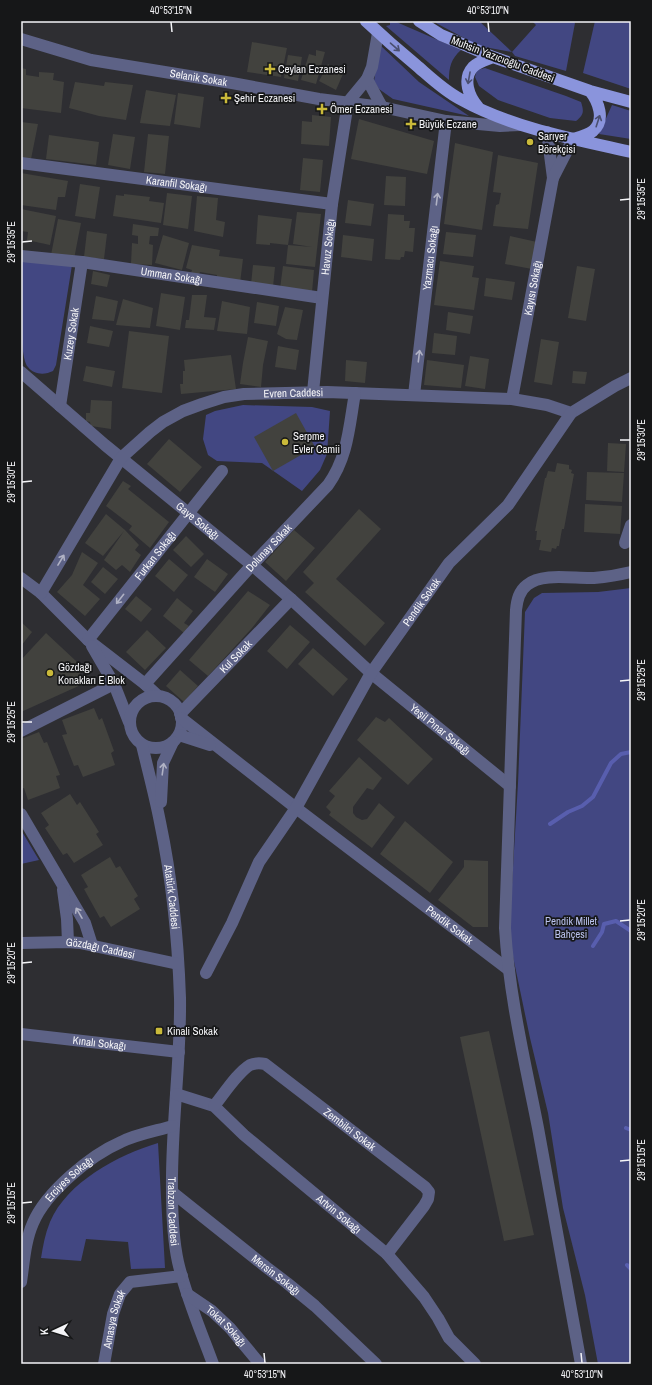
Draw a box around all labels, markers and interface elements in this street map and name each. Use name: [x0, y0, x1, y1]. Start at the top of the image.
text: 40°53'15"N: [150, 4, 192, 17]
text: 40°53'10"N: [467, 4, 509, 17]
street label: Muhsin Yazıcıoğlu Caddesi: [449, 33, 557, 85]
one-way arrow: [390, 42, 400, 51]
place label: Ceylan Eczanesi: [278, 62, 346, 76]
marker: Ceylan Eczanesi: [265, 64, 275, 74]
street label: Selanik Sokak: [169, 66, 229, 89]
one-way arrow: [465, 72, 473, 85]
place label: Şehir Eczanesi: [234, 91, 295, 105]
marker: Şehir Eczanesi: [221, 93, 231, 103]
place label: Ömer Eczanesi: [330, 102, 392, 116]
marker: Ömer Eczanesi: [317, 104, 327, 114]
one-way arrow: [595, 115, 602, 128]
place label: Büyük Eczane: [419, 117, 477, 131]
marker: Büyük Eczane: [406, 119, 416, 129]
place label: Sarıyer Börekçisi: [538, 129, 576, 156]
marker: Sarıyer Börekçisi: [525, 137, 535, 147]
street label: Karanfil Sokağı: [145, 173, 208, 195]
text: 29°15'35"E: [635, 178, 648, 220]
one-way arrow: [433, 193, 441, 206]
street label: Havuz Sokağı: [318, 218, 337, 275]
text: 29°15'35"E: [5, 221, 18, 263]
street label: Yazmacı Sokağı: [419, 225, 441, 291]
street label: Kayısı Sokağı: [521, 259, 545, 317]
street label: Umman Sokağı: [140, 264, 204, 287]
street label: Kuzey Sokak: [60, 306, 82, 361]
one-way arrow: [415, 350, 423, 363]
street label: Evren Caddesi: [263, 385, 323, 401]
text: 29°15'30"E: [635, 419, 648, 461]
place label: Serpme Evler Camii: [293, 429, 340, 456]
marker: Serpme Evler Camii: [280, 437, 290, 447]
text: 29°15'30"E: [5, 461, 18, 503]
street label: Gaye Sokağı: [173, 499, 222, 543]
street label: Dolunay Sokak: [242, 520, 295, 574]
street label: Furkan Sokağı: [131, 528, 179, 583]
one-way arrow: [57, 554, 65, 566]
street label: Pendik Sokak: [399, 575, 443, 629]
one-way arrow: [116, 593, 125, 604]
street label: Kul Sokak: [216, 637, 255, 676]
text: 29°15'25"E: [635, 659, 648, 701]
place label: Gözdağı Konakları E Blok: [58, 660, 125, 687]
marker: Gözdağı Konakları E Blok: [45, 668, 55, 678]
street label: Yeşil Pınar Sokağı: [407, 700, 473, 758]
text: 29°15'25"E: [5, 701, 18, 743]
one-way arrow: [159, 763, 167, 776]
street label: Atatürk Caddesi: [161, 863, 183, 930]
text: 29°15'20"E: [635, 899, 648, 941]
street label: Pendik Sokak: [423, 902, 476, 948]
one-way arrow: [75, 907, 83, 919]
park label: Pendik Millet Bahçesi: [545, 914, 598, 941]
street label: Gözdağı Caddesi: [65, 935, 136, 962]
text: 29°15'20"E: [5, 942, 18, 984]
place label: Kinali Sokak: [167, 1024, 218, 1038]
marker: Kinali Sokak: [154, 1026, 164, 1036]
street label: Kınalı Sokağı: [72, 1033, 127, 1053]
street label: Zembilci Sokak: [321, 1105, 379, 1154]
text: 29°15'15"E: [635, 1139, 648, 1181]
street label: Erciyes Sokağı: [42, 1153, 96, 1204]
street label: Trabzon Caddesi: [165, 1177, 182, 1247]
text: 29°15'15"E: [5, 1182, 18, 1224]
street label: Artvin Sokağı: [313, 1191, 364, 1237]
street label: Mersin Sokağı: [249, 1251, 303, 1298]
street label: Amasya Sokak: [100, 1286, 128, 1351]
street label: Tokat Sokağı: [204, 1302, 250, 1349]
north arrow: [34, 1311, 74, 1351]
text: K: [37, 1327, 51, 1335]
text: 40°53'15"N: [244, 1368, 286, 1381]
text: 40°53'10"N: [561, 1368, 603, 1381]

